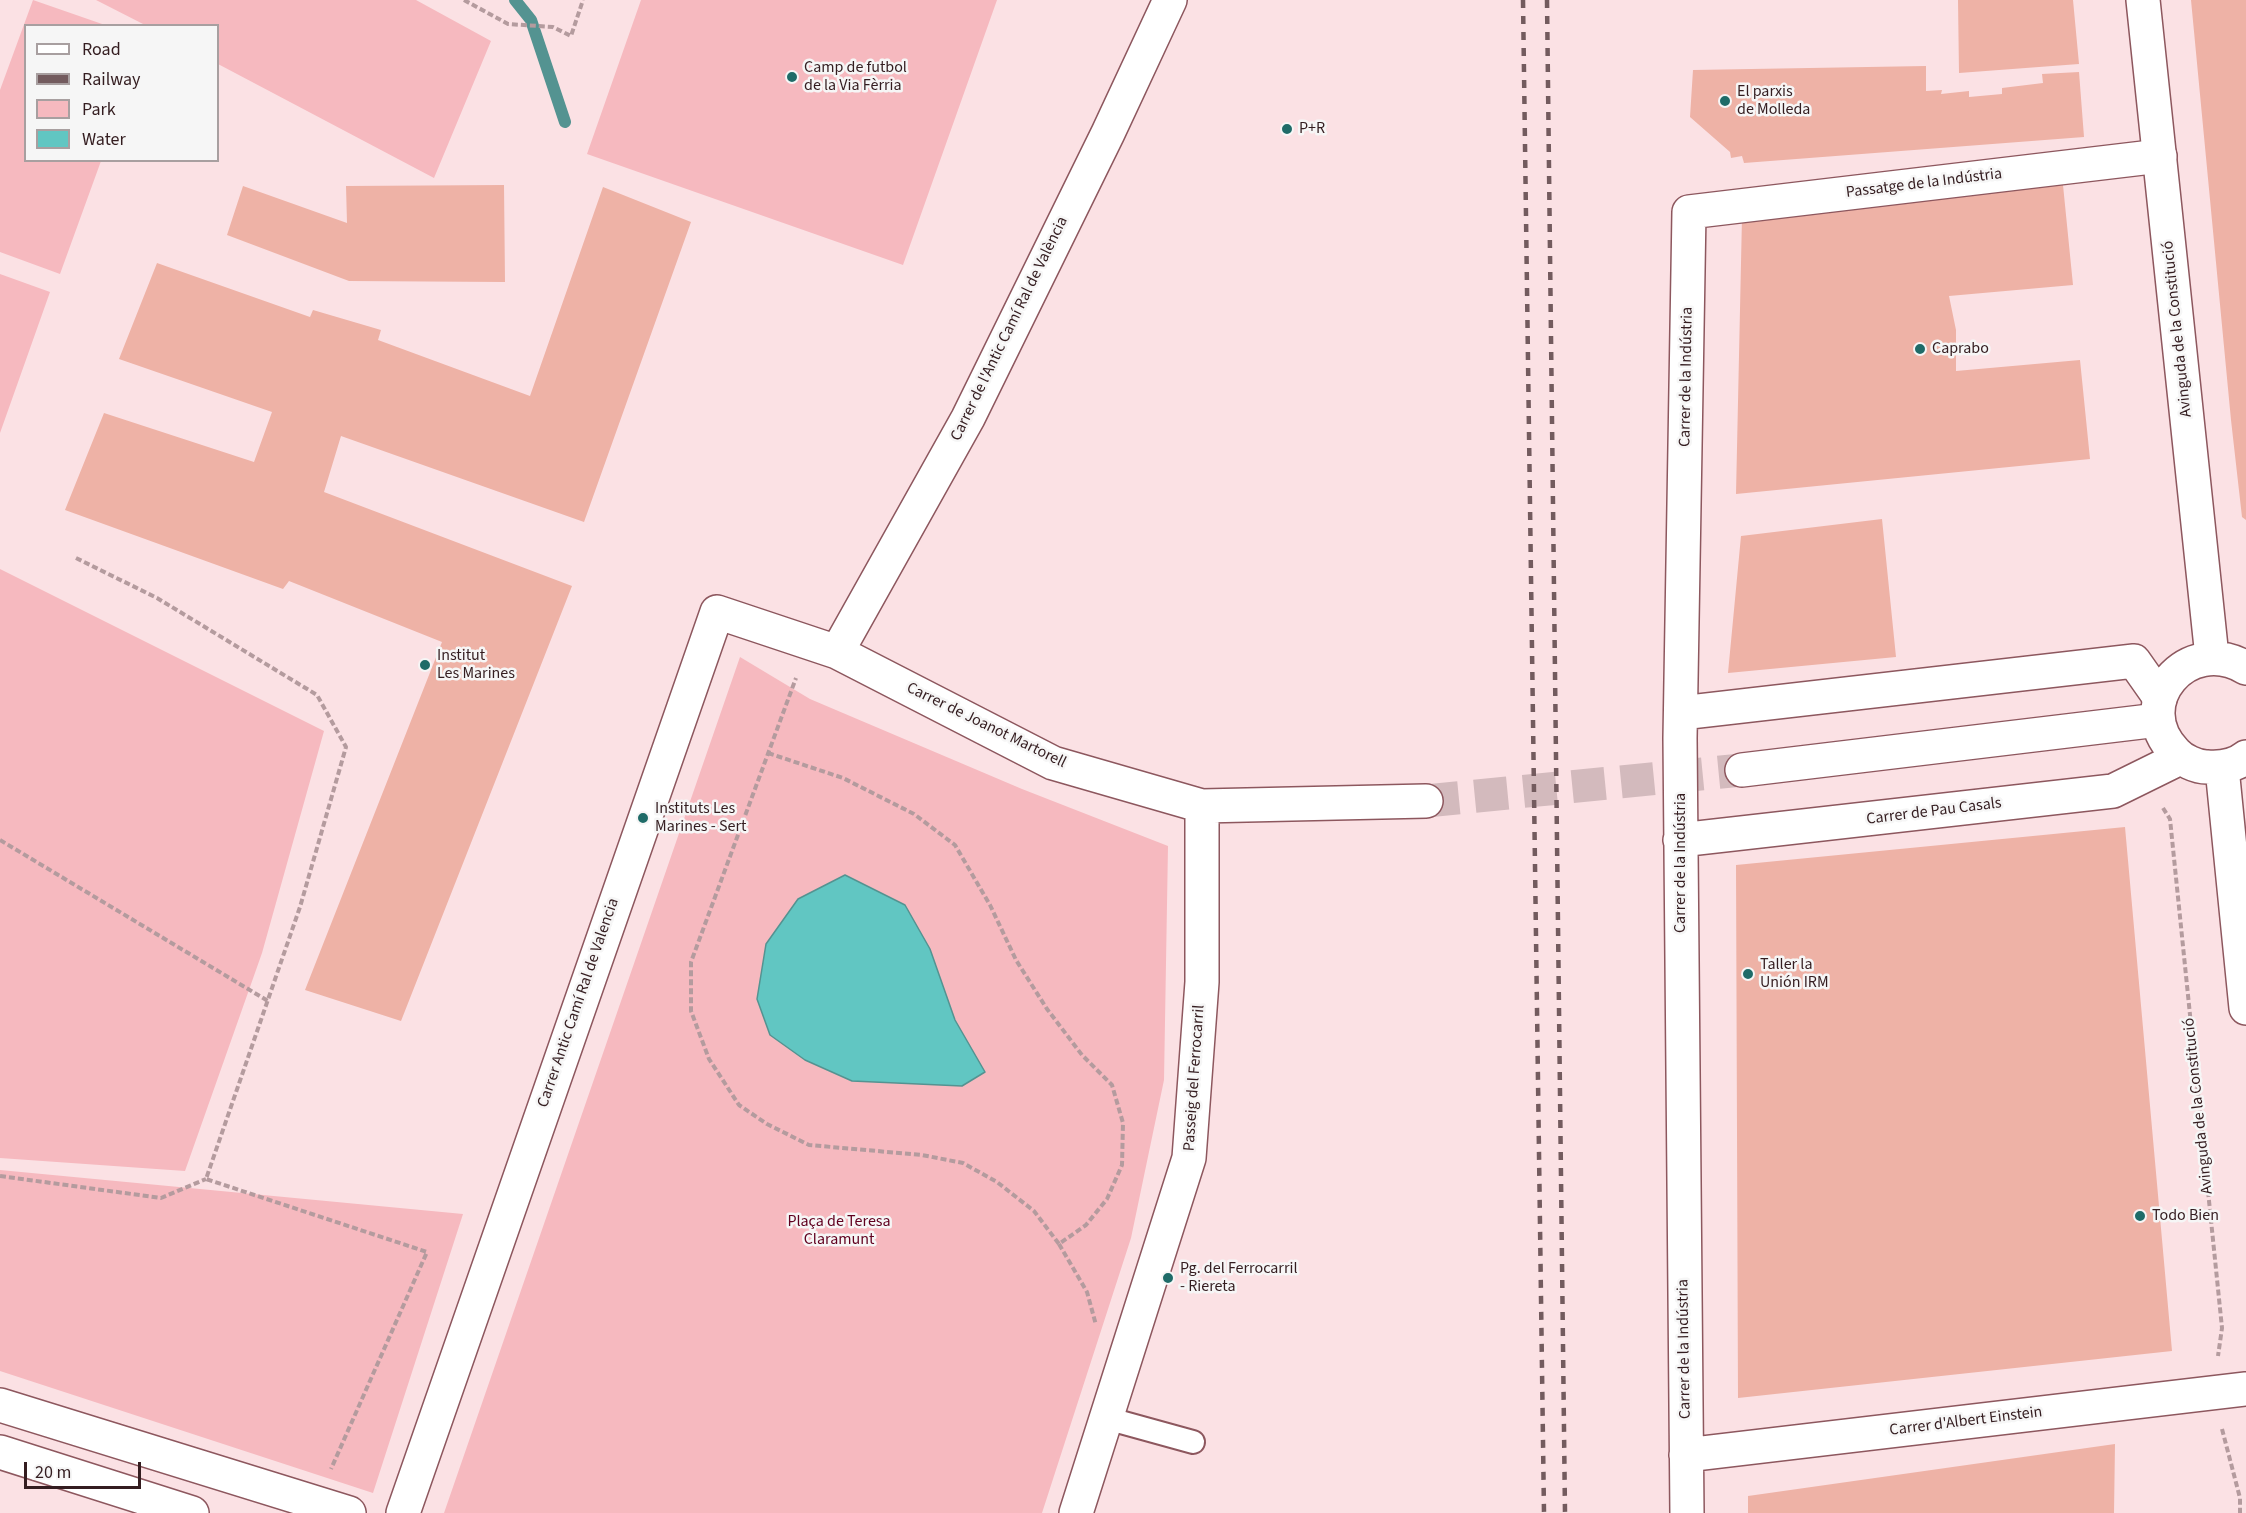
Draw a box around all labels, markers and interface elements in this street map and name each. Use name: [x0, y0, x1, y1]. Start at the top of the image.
legend: [24, 24, 219, 162]
text: Road: [82, 37, 121, 62]
place label: Camp de futbol de la Via Fèrria: [804, 58, 907, 96]
text: Railway: [82, 67, 141, 92]
marker: Camp de futbol de la Via Fèrria: [785, 70, 799, 84]
place label: El parxis de Molleda: [1737, 82, 1810, 120]
marker: El parxis de Molleda: [1718, 94, 1732, 108]
text: Park: [82, 97, 116, 122]
place label: P+R: [1299, 119, 1325, 139]
marker: P+R: [1280, 122, 1294, 136]
text: Water: [82, 127, 126, 152]
street label: Passatge de la Indústria: [1845, 165, 2003, 203]
street label: Carrer de l'Antic Camí Ral de València: [947, 214, 1073, 444]
street label: Avinguda de la Constitució: [2159, 240, 2197, 418]
street label: Carrer de la Indústria: [1676, 307, 1698, 447]
place label: Caprabo: [1932, 339, 1989, 359]
marker: Caprabo: [1913, 342, 1927, 356]
place label: Institut Les Marines: [437, 646, 515, 684]
marker: Institut Les Marines: [418, 658, 432, 672]
street label: Carrer de Joanot Martorell: [903, 679, 1069, 773]
street label: Carrer de la Indústria: [1671, 793, 1691, 933]
street label: Carrer de Pau Casals: [1865, 794, 2003, 830]
place label: Instituts Les Marines - Sert: [655, 799, 746, 837]
marker: Instituts Les Marines - Sert: [636, 811, 650, 825]
street label: Carrer Antic Camí Ral de Valencia: [534, 896, 624, 1110]
place label: Taller la Unión IRM: [1760, 955, 1829, 993]
marker: Taller la Unión IRM: [1741, 967, 1755, 981]
street label: Passeig del Ferrocarril: [1180, 1004, 1210, 1152]
street label: Avinguda de la Constitució: [2180, 1017, 2218, 1195]
place label: Todo Bien: [2152, 1206, 2219, 1226]
marker: Todo Bien: [2133, 1209, 2147, 1223]
park label: Plaça de Teresa Claramunt: [787, 1212, 891, 1250]
place label: Pg. del Ferrocarril - Riereta: [1180, 1259, 1297, 1297]
marker: Pg. del Ferrocarril - Riereta: [1161, 1271, 1175, 1285]
street label: Carrer de la Indústria: [1674, 1279, 1696, 1419]
street label: Carrer d'Albert Einstein: [1888, 1403, 2044, 1441]
scale bar: [27, 1450, 144, 1488]
text: 20 m: [35, 1460, 71, 1485]

